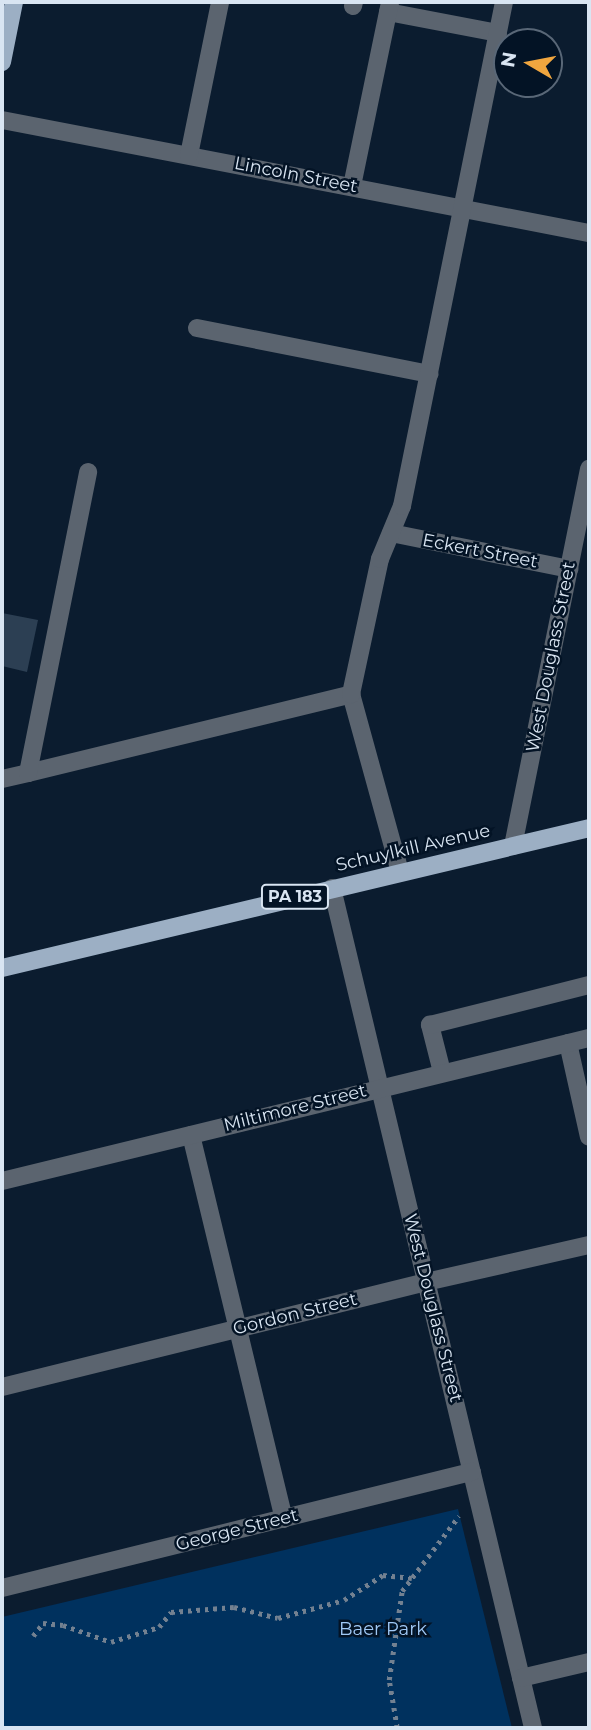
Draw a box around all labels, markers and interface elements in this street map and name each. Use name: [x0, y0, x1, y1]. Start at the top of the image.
north arrow: [493, 28, 563, 98]
text: N: [496, 50, 521, 69]
street label: Lincoln Street: [233, 152, 359, 198]
street label: Eckert Street: [420, 529, 540, 573]
street label: West Douglass Street: [522, 560, 580, 754]
street label: Schuylkill Avenue: [334, 820, 492, 876]
road number: PA 183: [260, 884, 330, 909]
street label: Miltimore Street: [221, 1080, 369, 1136]
street label: West Douglass Street: [399, 1212, 467, 1404]
street label: Gordon Street: [231, 1288, 359, 1340]
street label: George Street: [174, 1504, 300, 1556]
park label: Baer Park: [339, 1618, 427, 1640]

